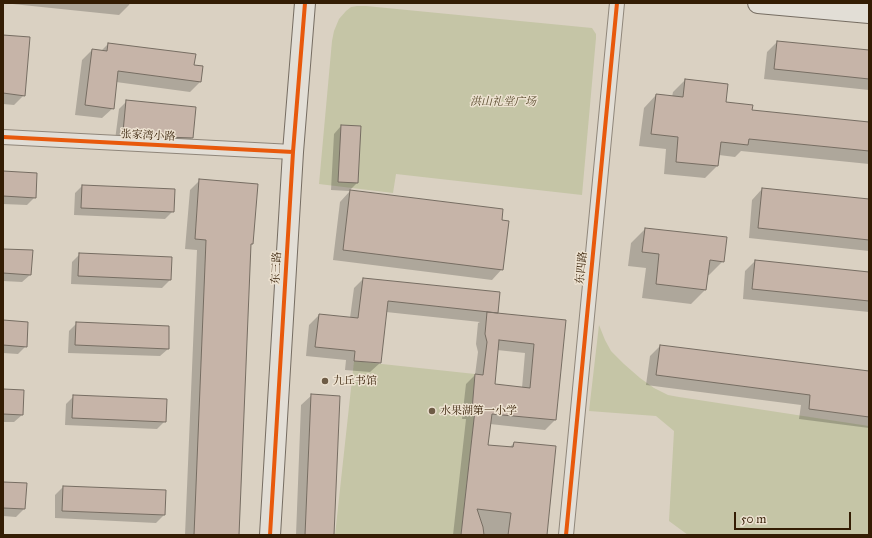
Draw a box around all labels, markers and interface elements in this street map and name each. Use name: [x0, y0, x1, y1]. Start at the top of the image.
park label: 洪山礼堂广场: [470, 95, 536, 109]
street label: 张家湾小路: [120, 128, 176, 144]
street label: 东三路: [270, 251, 284, 285]
street label: 东四路: [574, 251, 590, 285]
place label: 九丘书馆: [333, 374, 377, 388]
marker: 九丘书馆: [320, 376, 330, 386]
place label: 水果湖第一小学: [440, 404, 517, 418]
marker: 水果湖第一小学: [427, 406, 437, 416]
scale bar: [736, 504, 853, 530]
text: 50 m: [741, 512, 766, 526]

